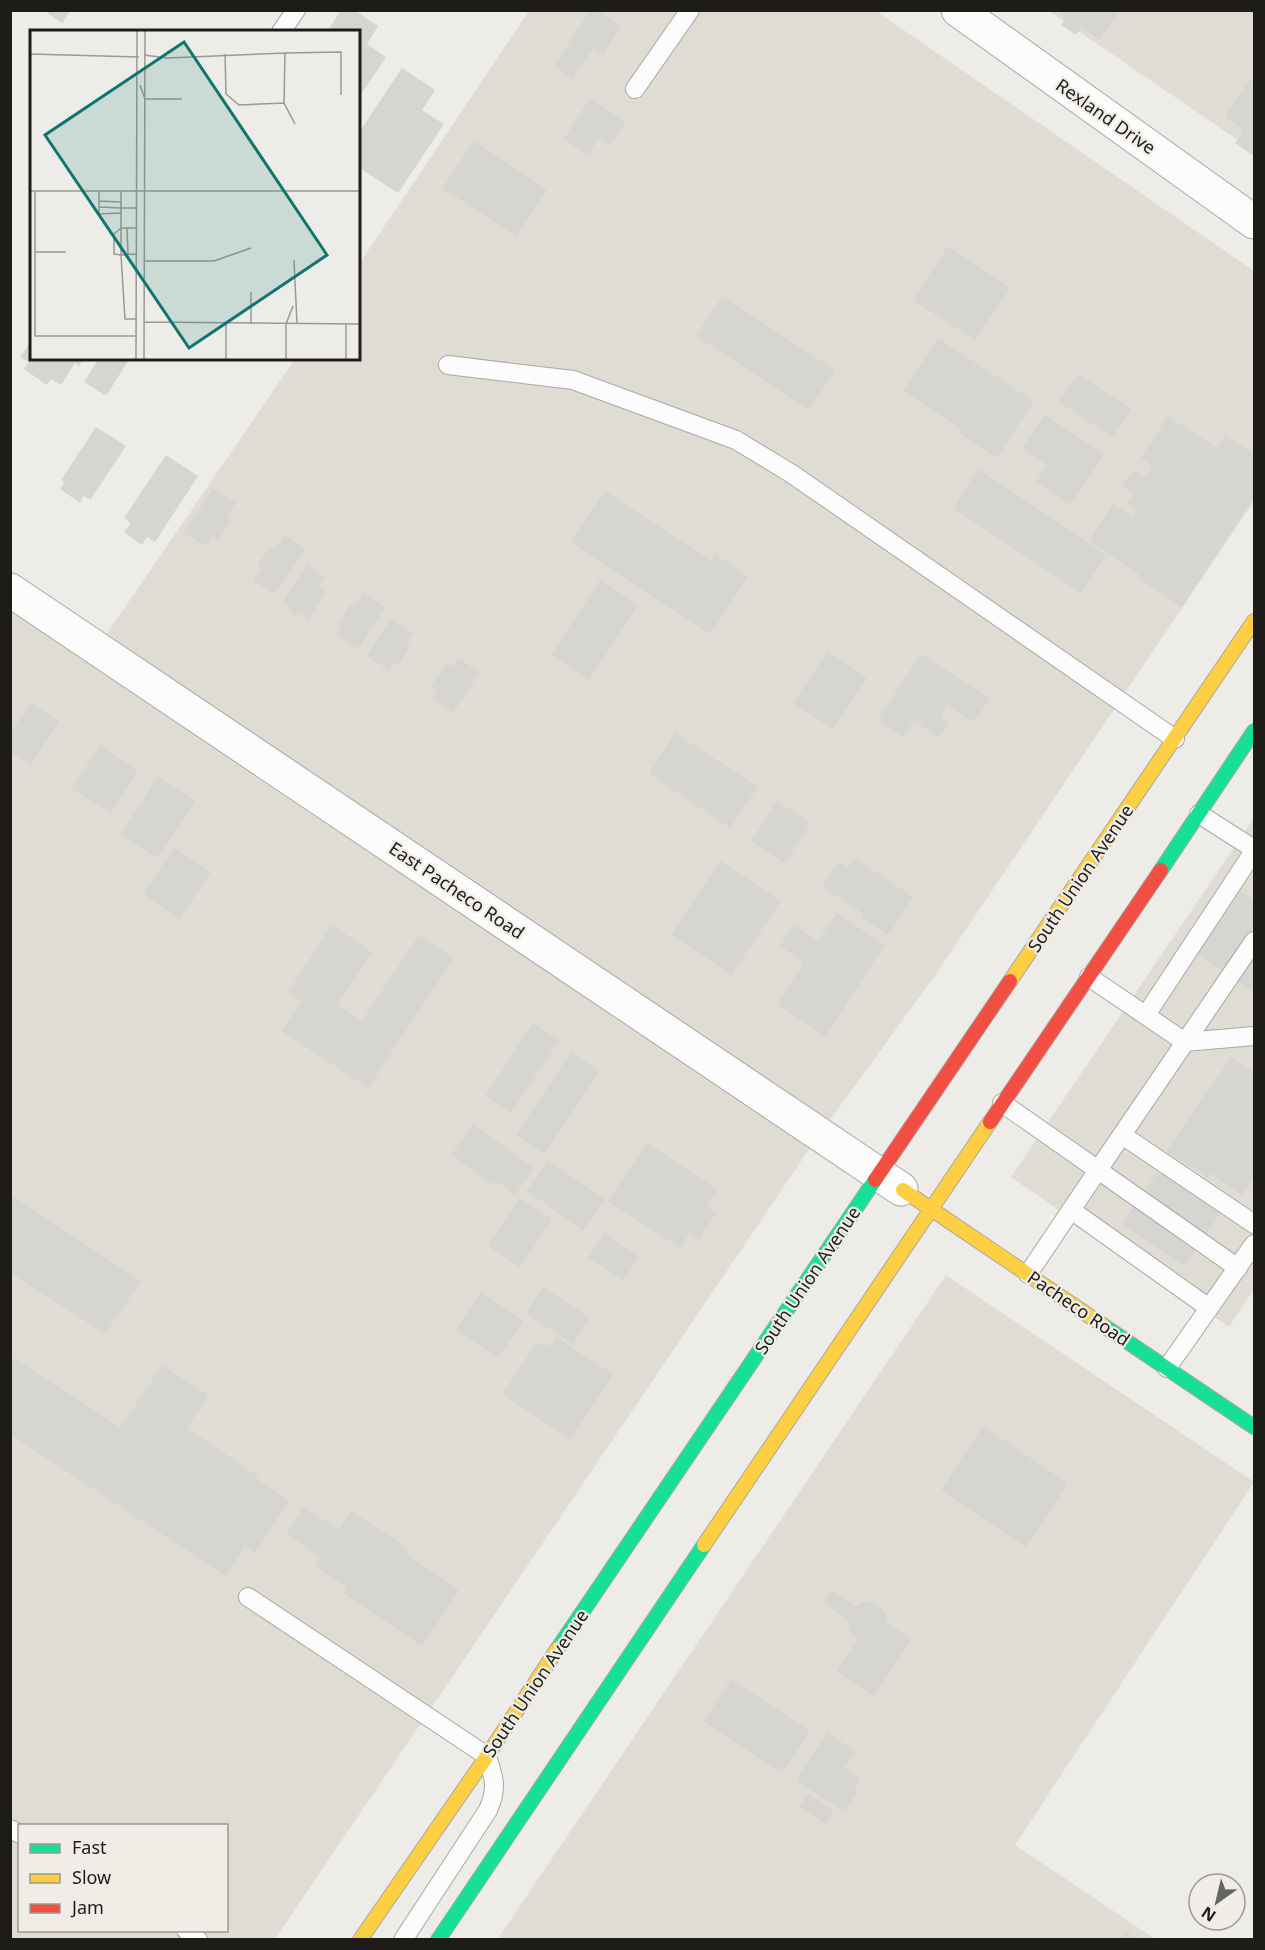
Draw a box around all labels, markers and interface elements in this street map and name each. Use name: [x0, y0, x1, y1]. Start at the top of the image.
inset map: [30, 30, 360, 360]
street label: Rexland Drive: [1051, 73, 1161, 159]
street label: South Union Avenue: [1022, 800, 1138, 956]
street label: East Pacheco Road: [385, 836, 529, 944]
street label: South Union Avenue: [749, 1202, 865, 1358]
street label: Pacheco Road: [1023, 1265, 1135, 1351]
street label: South Union Avenue: [477, 1605, 593, 1761]
legend: [18, 1824, 228, 1932]
text: Fast: [72, 1835, 107, 1859]
text: Slow: [72, 1865, 111, 1889]
north arrow: [1187, 1872, 1247, 1932]
text: Jam: [70, 1895, 104, 1919]
text: N: [1197, 1902, 1220, 1927]

